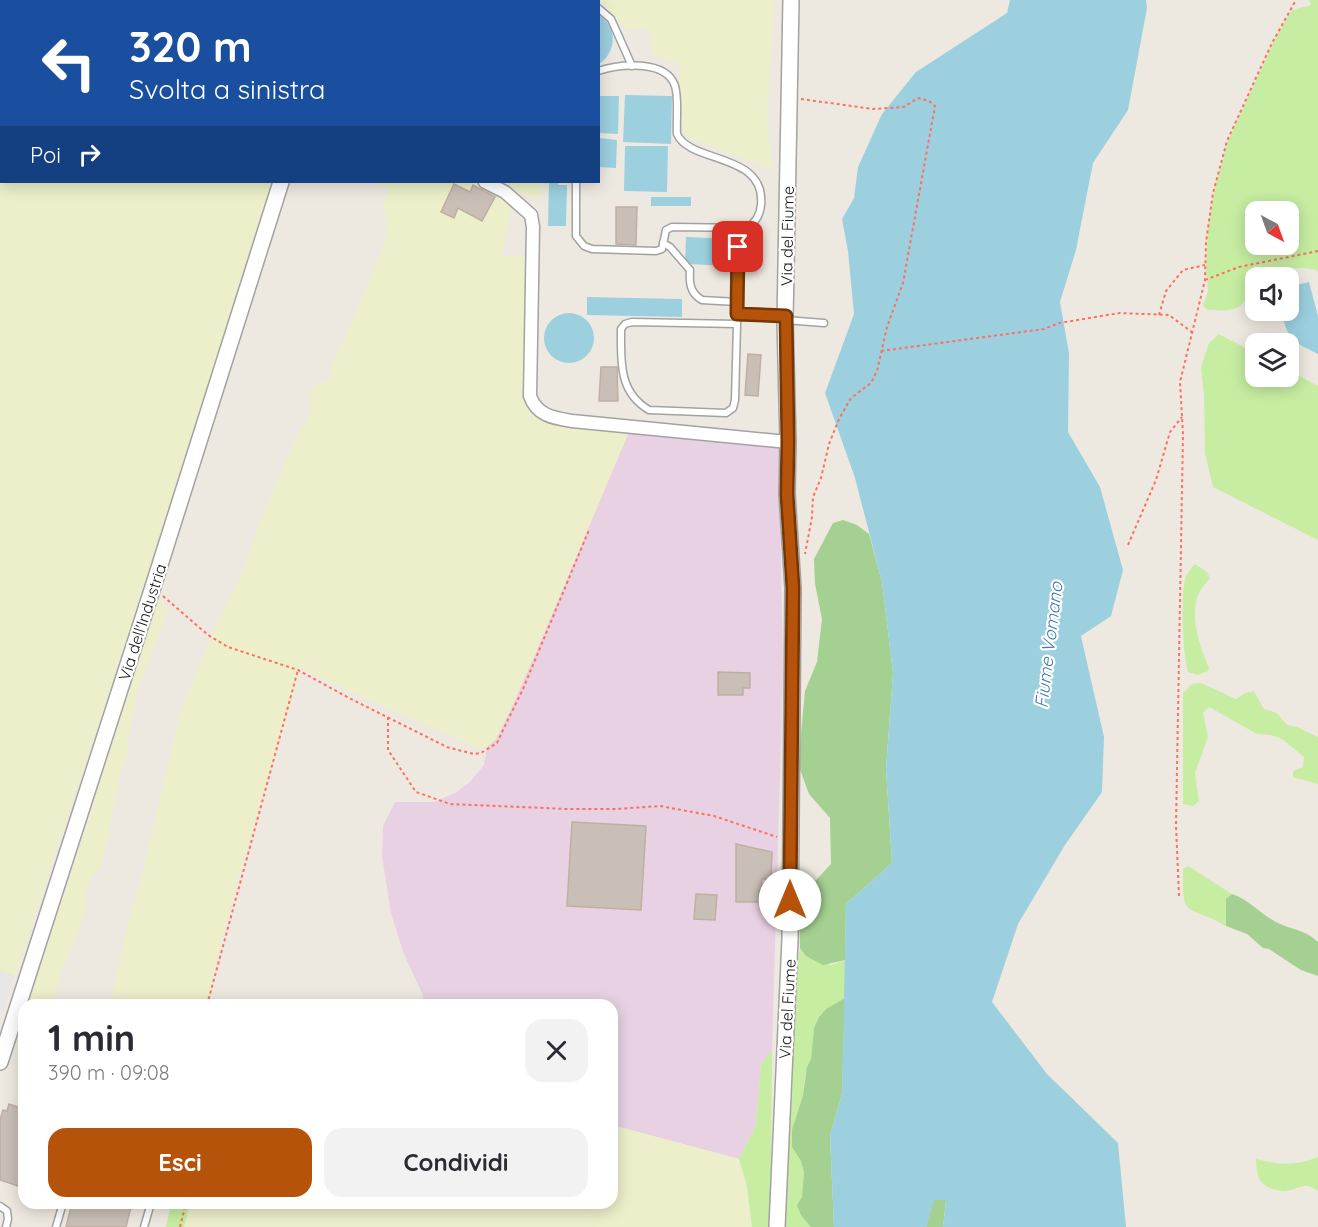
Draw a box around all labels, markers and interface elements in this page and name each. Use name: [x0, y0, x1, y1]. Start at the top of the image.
text: 320 m: [129, 20, 252, 73]
icon: left: [30, 24, 108, 102]
text: Svolta a sinistra: [129, 72, 325, 106]
icon: right: [73, 138, 106, 171]
text: Poi: [30, 141, 61, 169]
street label: Via del Fiume: [776, 186, 798, 286]
north arrow: [1245, 201, 1299, 255]
map controls: [1245, 201, 1299, 387]
pin: [712, 221, 763, 272]
icon: arrive: [721, 230, 754, 263]
button: sound: [1245, 267, 1299, 321]
button: layers: [1245, 333, 1299, 387]
street label: Via dell'Industria: [114, 561, 170, 683]
water label: Fiume Vomano: [1029, 579, 1068, 709]
position arrow: [758, 868, 822, 932]
street label: Via del Fiume: [774, 958, 800, 1060]
text: 1 min: [48, 1015, 135, 1060]
button: close: [525, 1019, 588, 1082]
text: 390 m · 09:08: [48, 1060, 170, 1085]
button: Esci: [48, 1128, 312, 1197]
button: Condividi: [324, 1128, 588, 1197]

